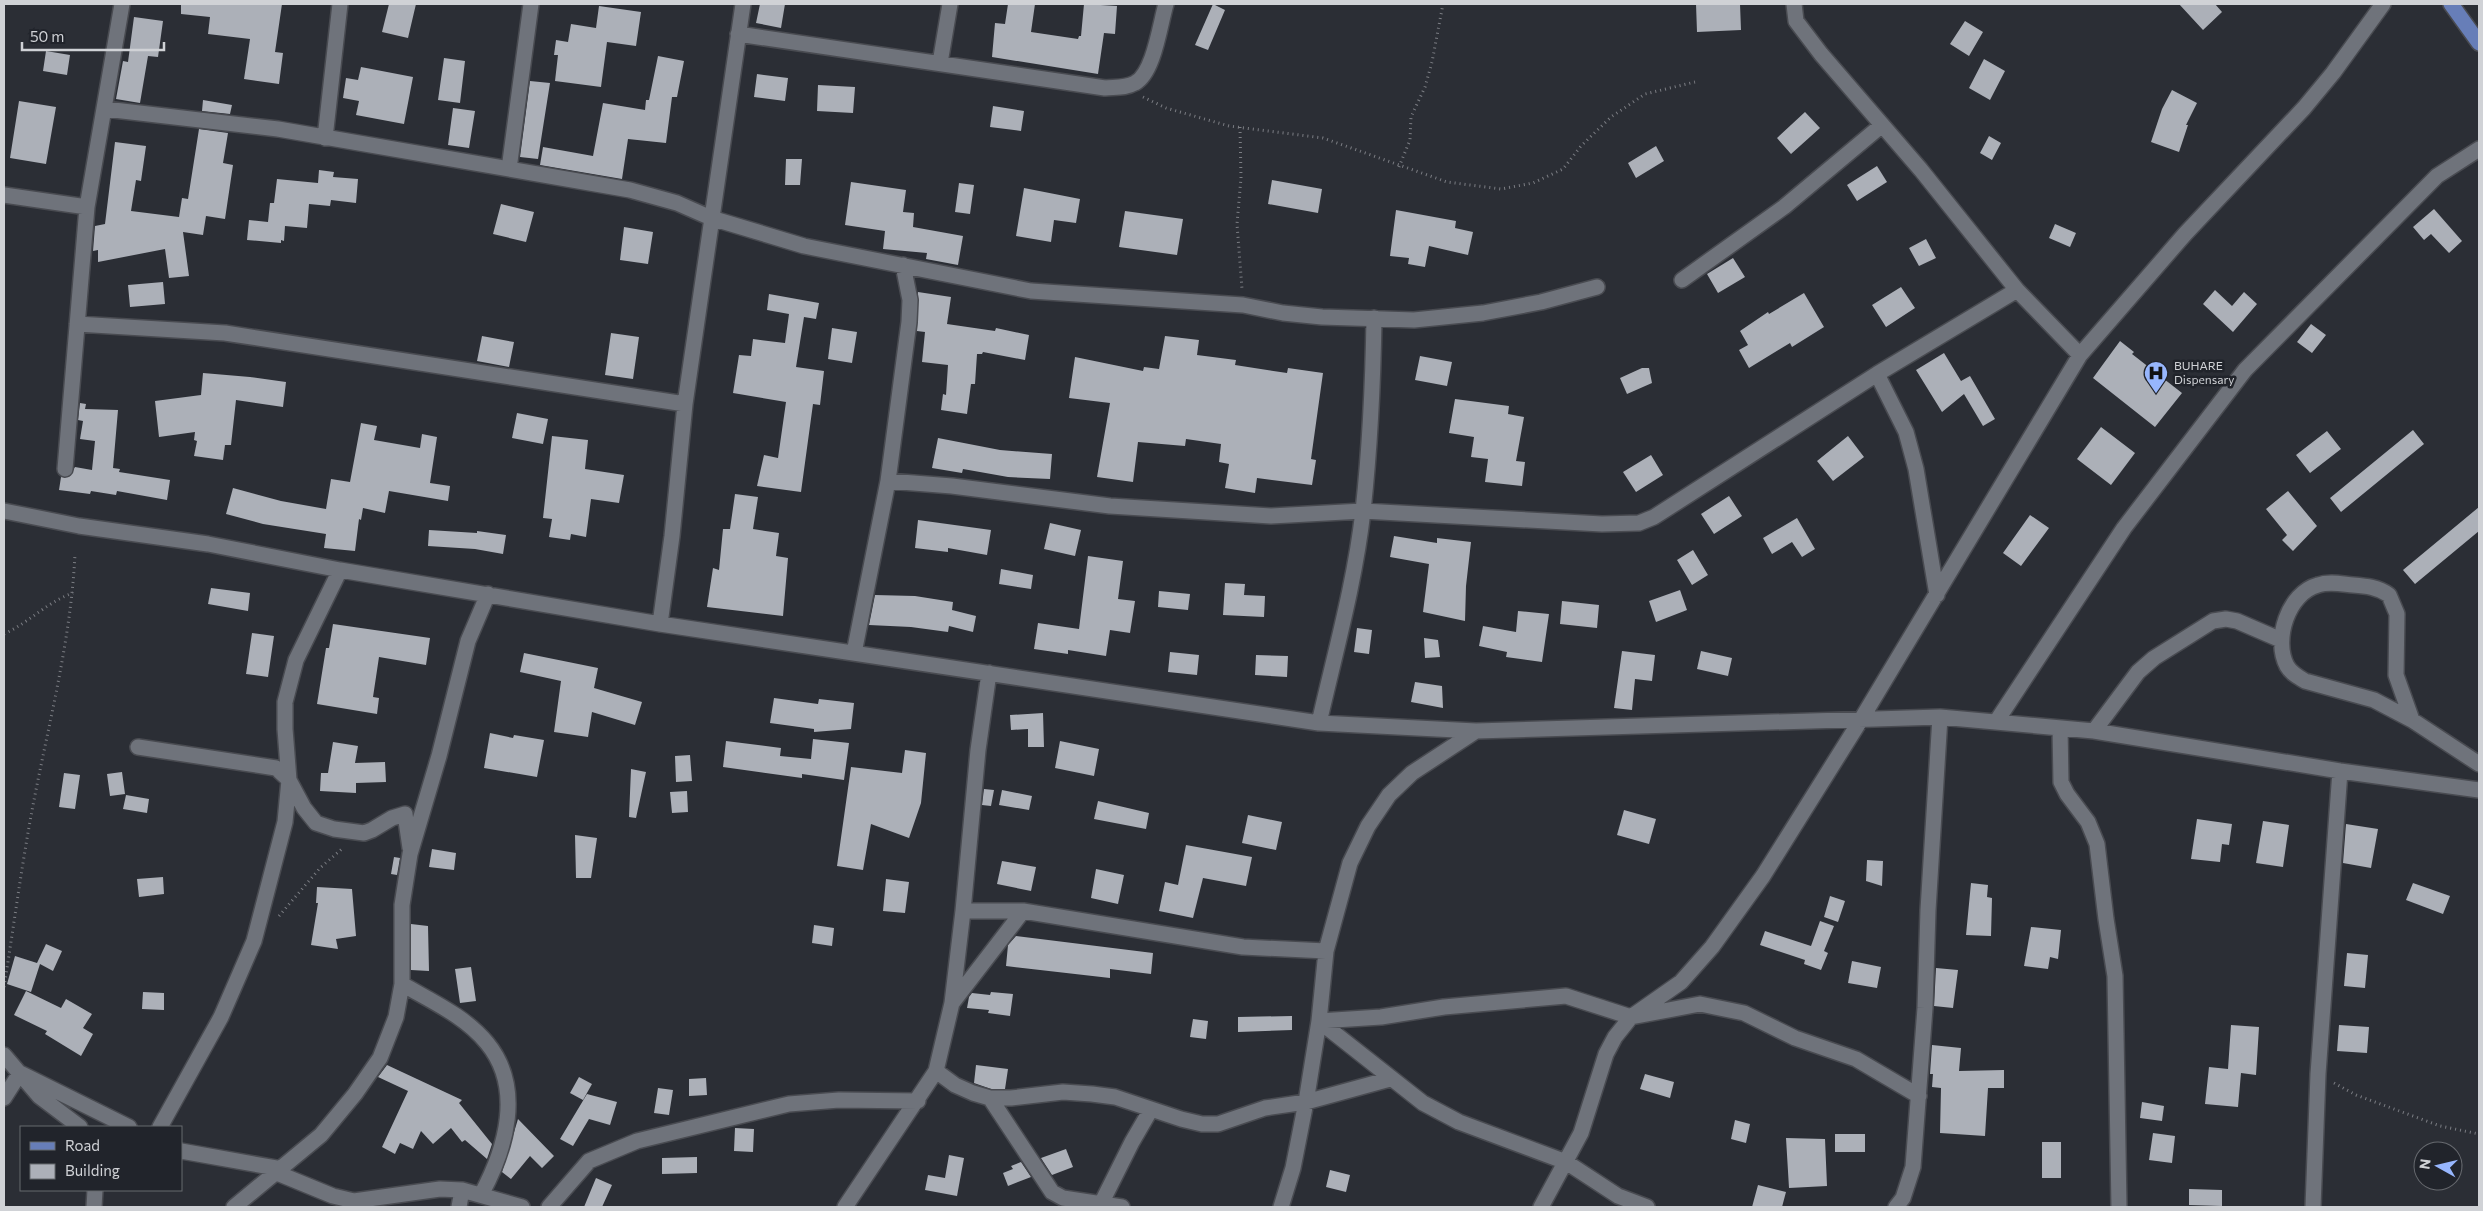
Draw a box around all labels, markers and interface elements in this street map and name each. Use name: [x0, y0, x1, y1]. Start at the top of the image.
scale bar: [22, 20, 165, 52]
text: 50 m: [30, 27, 64, 45]
place label: BUHARE Dispensary: [2174, 358, 2234, 386]
hospital icon: BUHARE Dispensary: [2143, 360, 2169, 394]
legend: [20, 1126, 182, 1191]
text: Road: [65, 1136, 100, 1154]
north arrow: [2413, 1141, 2463, 1191]
text: N: [2415, 1158, 2434, 1171]
text: Building: [65, 1161, 120, 1179]

